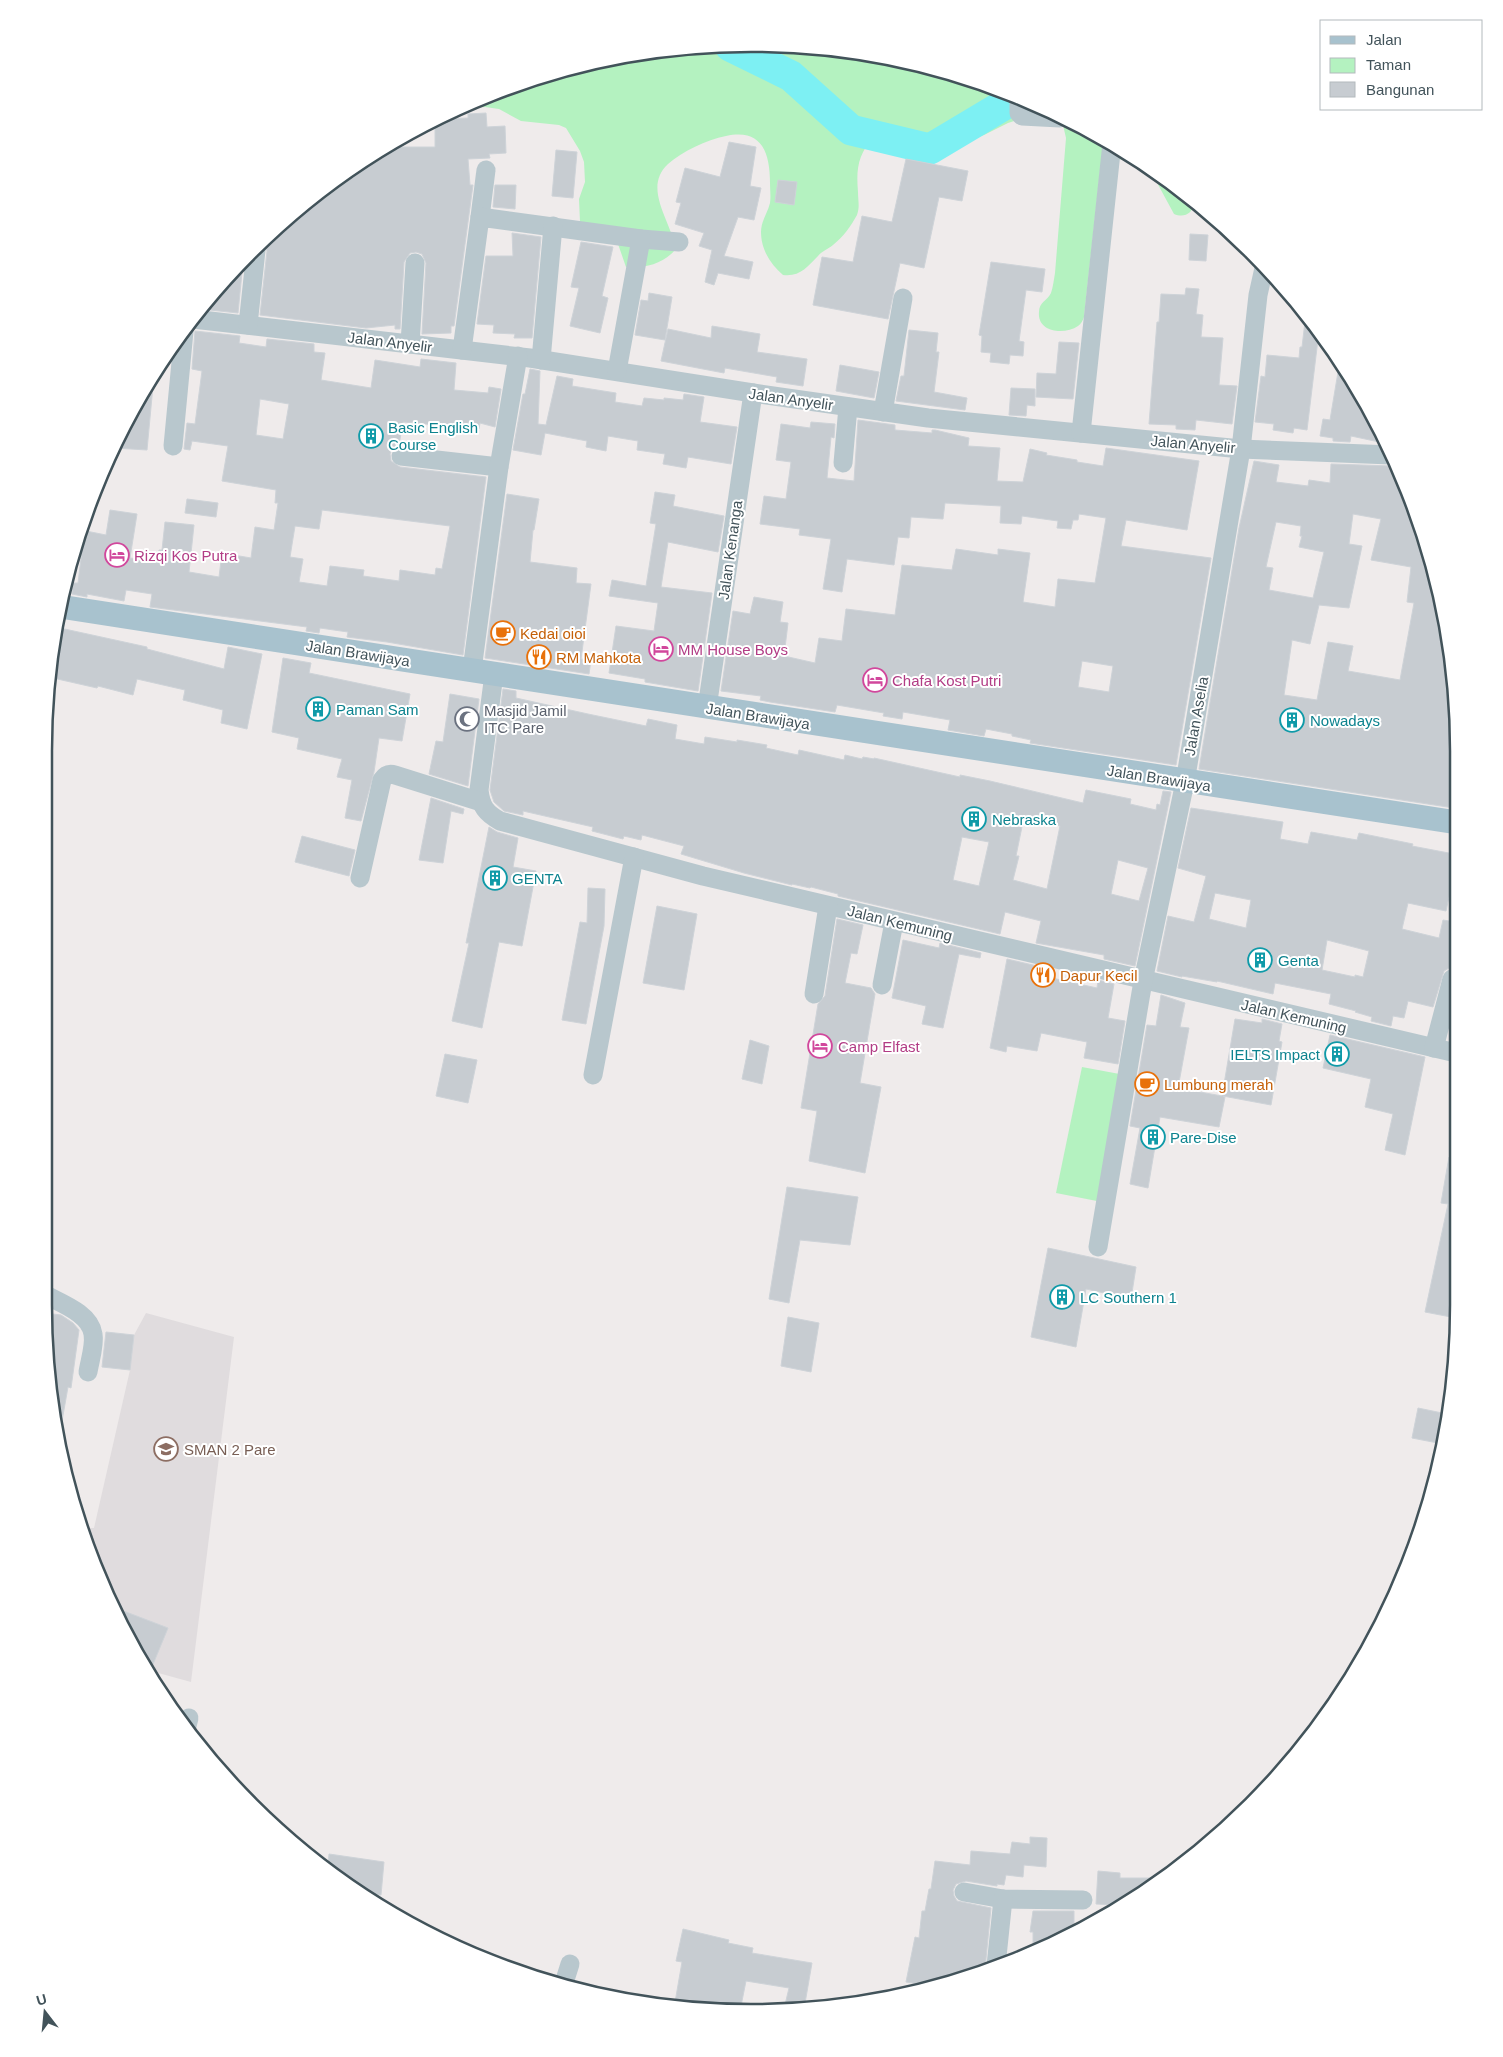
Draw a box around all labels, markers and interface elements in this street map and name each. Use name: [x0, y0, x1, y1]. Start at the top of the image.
legend: [1320, 20, 1483, 110]
text: Jalan: [1366, 31, 1402, 48]
text: Taman: [1366, 56, 1411, 73]
text: Bangunan: [1366, 81, 1434, 98]
street label: Jalan Anyelir: [347, 328, 433, 356]
street label: Jalan Anyelir: [748, 385, 834, 413]
place label: Basic English Course: [388, 419, 478, 453]
building icon: Basic English Course: [358, 423, 384, 449]
street label: Jalan Anyelir: [1150, 432, 1236, 456]
street label: Jalan Kenanga: [715, 499, 745, 601]
hotel icon: Rizqi Kos Putra: [104, 542, 130, 568]
place label: Rizqi Kos Putra: [134, 547, 238, 564]
cafe icon: Kedai oioi: [490, 620, 516, 646]
place label: Kedai oioi: [520, 625, 586, 642]
street label: Jalan Brawijaya: [305, 636, 412, 670]
hotel icon: MM House Boys: [648, 636, 674, 662]
place label: MM House Boys: [678, 641, 788, 658]
restaurant icon: RM Mahkota: [526, 644, 552, 670]
place label: RM Mahkota: [556, 649, 642, 666]
hotel icon: Chafa Kost Putri: [862, 667, 888, 693]
place label: Chafa Kost Putri: [892, 672, 1001, 689]
street label: Jalan Aselia: [1181, 674, 1211, 757]
building icon: Paman Sam: [305, 696, 331, 722]
street label: Jalan Brawijaya: [705, 699, 812, 733]
place label: Paman Sam: [336, 701, 419, 718]
place label: Masjid Jamil ITC Pare: [484, 702, 567, 736]
mosque icon: Masjid Jamil ITC Pare: [454, 706, 480, 732]
building icon: Nowadays: [1279, 707, 1305, 733]
place label: Nowadays: [1310, 712, 1380, 729]
street label: Jalan Brawijaya: [1106, 761, 1213, 795]
building icon: Nebraska: [961, 806, 987, 832]
place label: Nebraska: [992, 811, 1057, 828]
building icon: GENTA: [482, 865, 508, 891]
place label: GENTA: [512, 870, 563, 887]
street label: Jalan Kemuning: [846, 902, 954, 944]
building icon: Genta: [1247, 947, 1273, 973]
place label: Genta: [1278, 952, 1320, 969]
restaurant icon: Dapur Kecil: [1030, 962, 1056, 988]
place label: Dapur Kecil: [1060, 967, 1138, 984]
street label: Jalan Kemuning: [1240, 996, 1348, 1036]
hotel icon: Camp Elfast: [807, 1033, 833, 1059]
place label: Camp Elfast: [838, 1038, 921, 1055]
building icon: IELTS Impact: [1324, 1041, 1350, 1067]
place label: IELTS Impact: [1230, 1046, 1321, 1063]
cafe icon: Lumbung merah: [1134, 1071, 1160, 1097]
place label: Lumbung merah: [1164, 1076, 1273, 1093]
building icon: Pare-Dise: [1140, 1124, 1166, 1150]
place label: Pare-Dise: [1170, 1129, 1237, 1146]
building icon: LC Southern 1: [1049, 1284, 1075, 1310]
place label: LC Southern 1: [1080, 1289, 1177, 1306]
school or university icon: SMAN 2 Pare: [153, 1436, 179, 1462]
place label: SMAN 2 Pare: [184, 1441, 276, 1458]
north arrow: [20, 1987, 70, 2037]
text: U: [34, 1990, 48, 2009]

